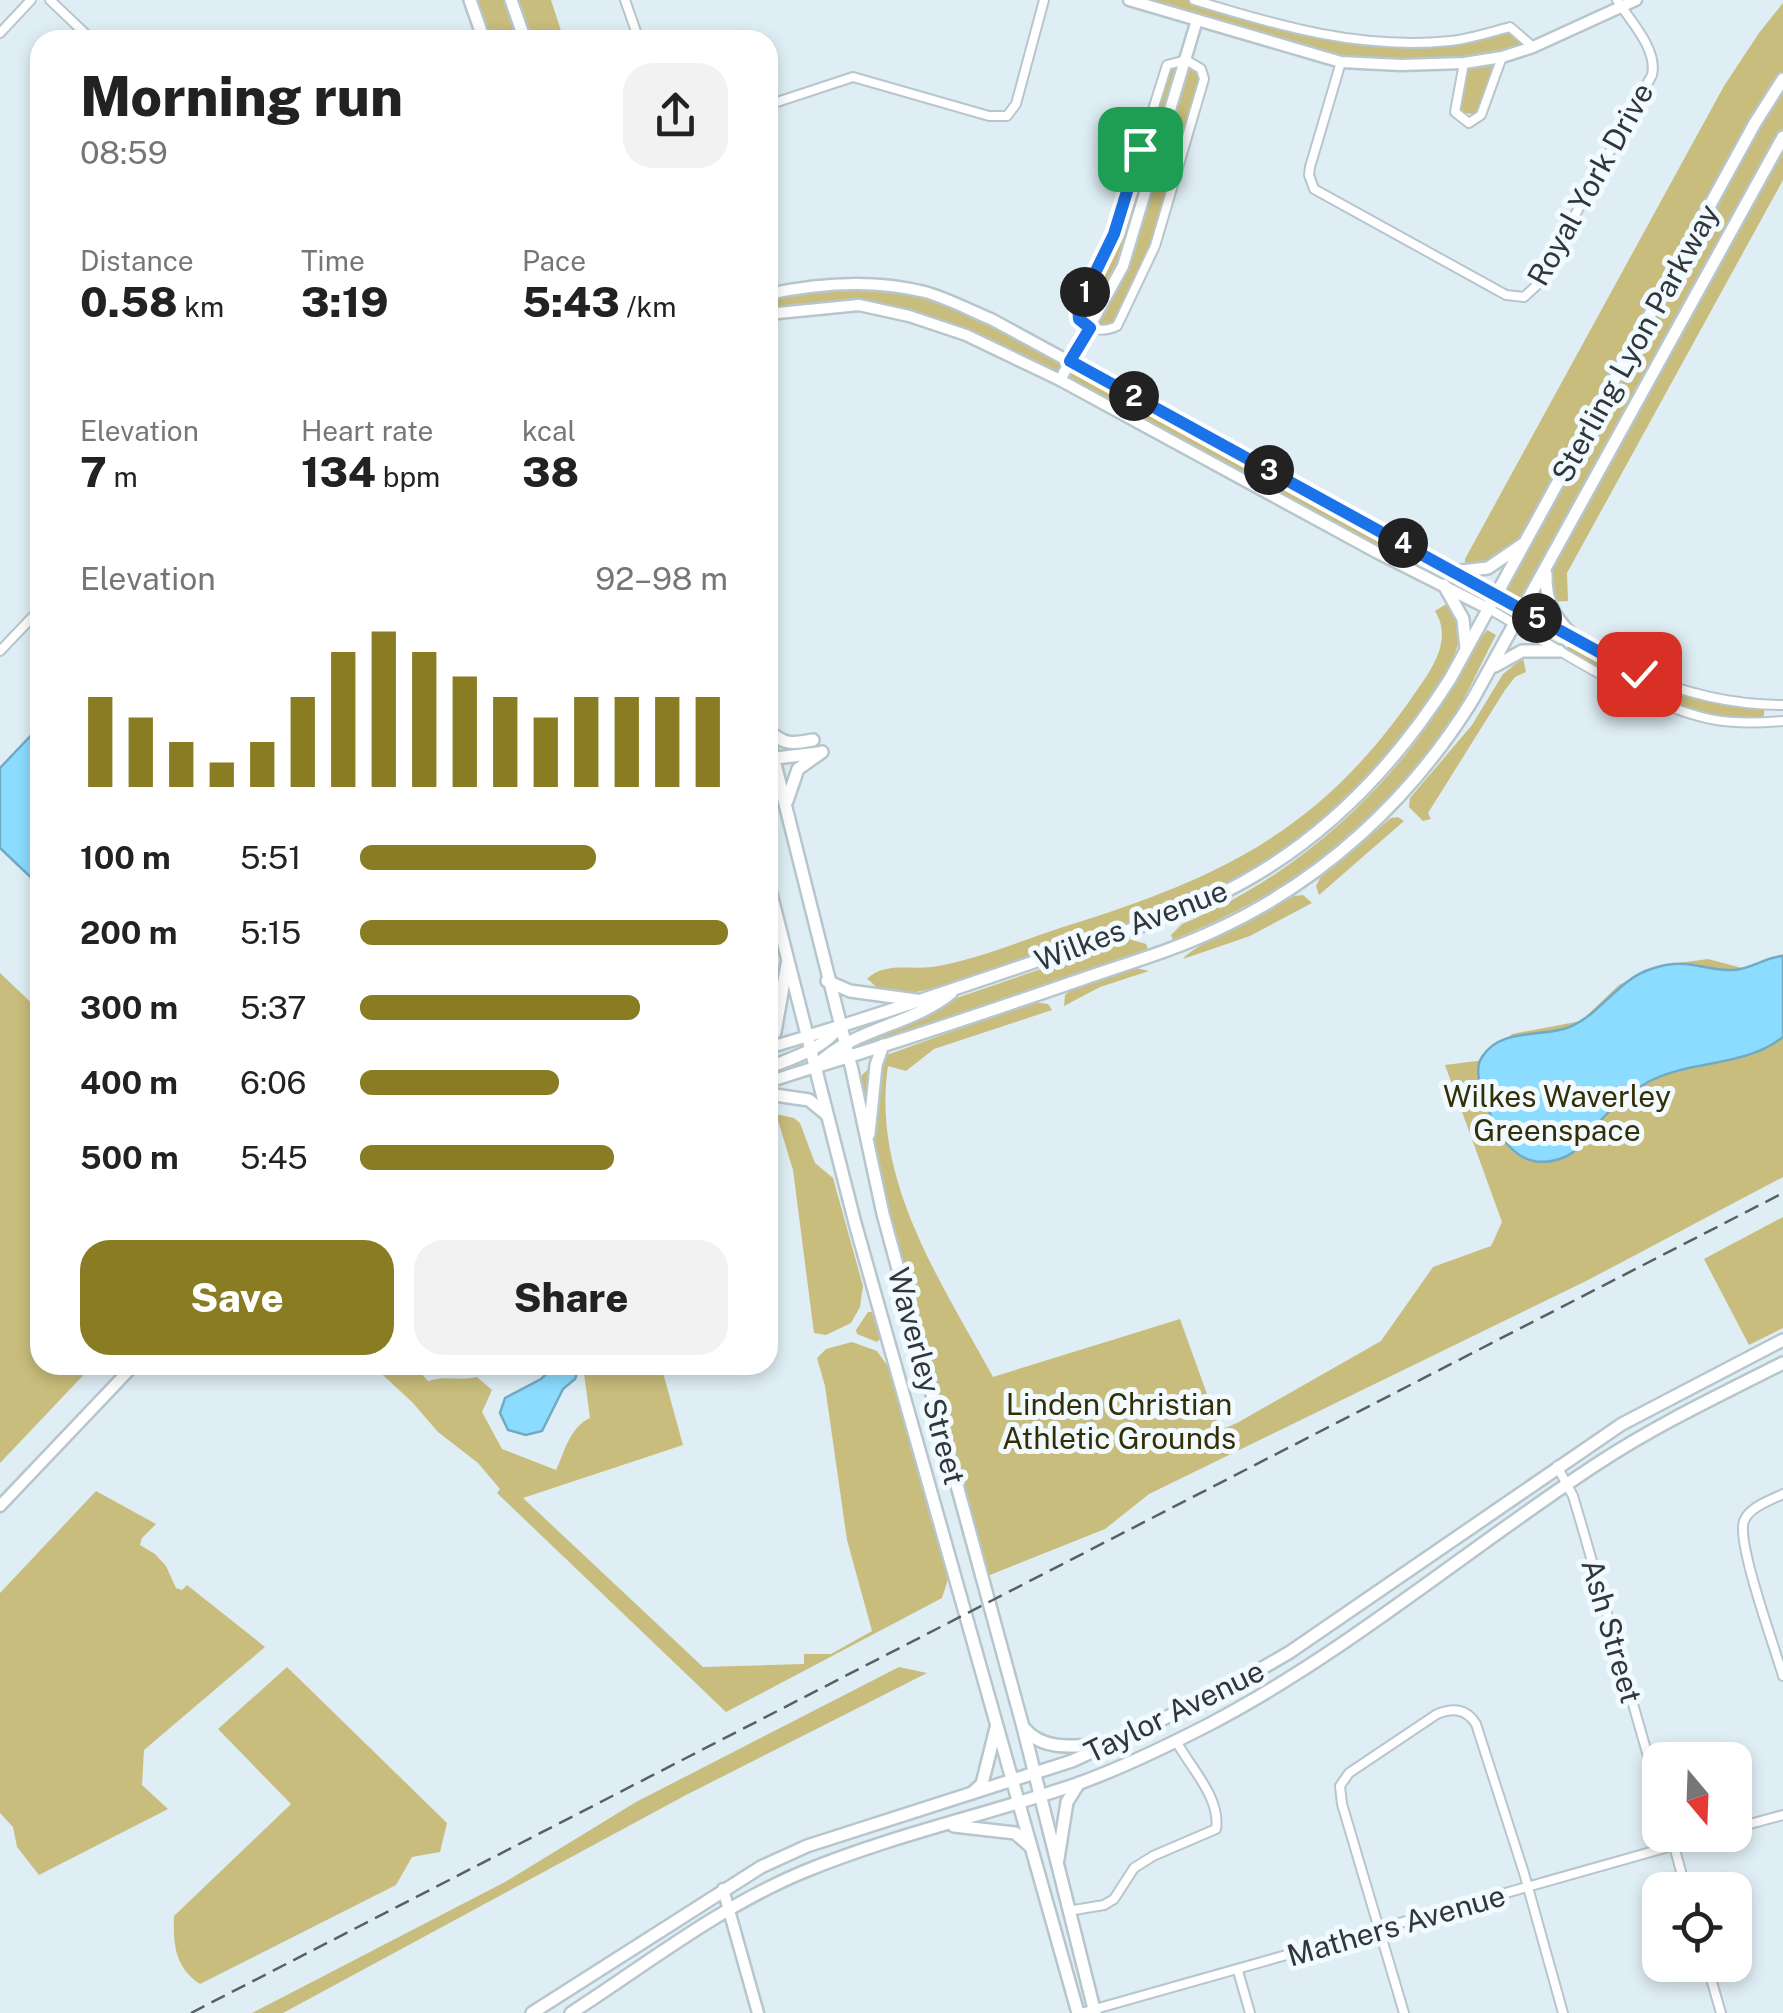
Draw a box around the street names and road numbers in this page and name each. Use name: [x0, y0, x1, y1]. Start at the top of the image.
street label: Royal York Drive: [1519, 76, 1661, 292]
street label: Sterling Lyon Parkway: [1544, 198, 1726, 488]
street label: Wilkes Avenue: [1029, 872, 1233, 978]
street label: Waverley Street: [881, 1264, 973, 1488]
street label: Ash Street: [1574, 1555, 1650, 1707]
street label: Taylor Avenue: [1078, 1652, 1270, 1770]
street label: Mathers Avenue: [1283, 1877, 1509, 1973]

